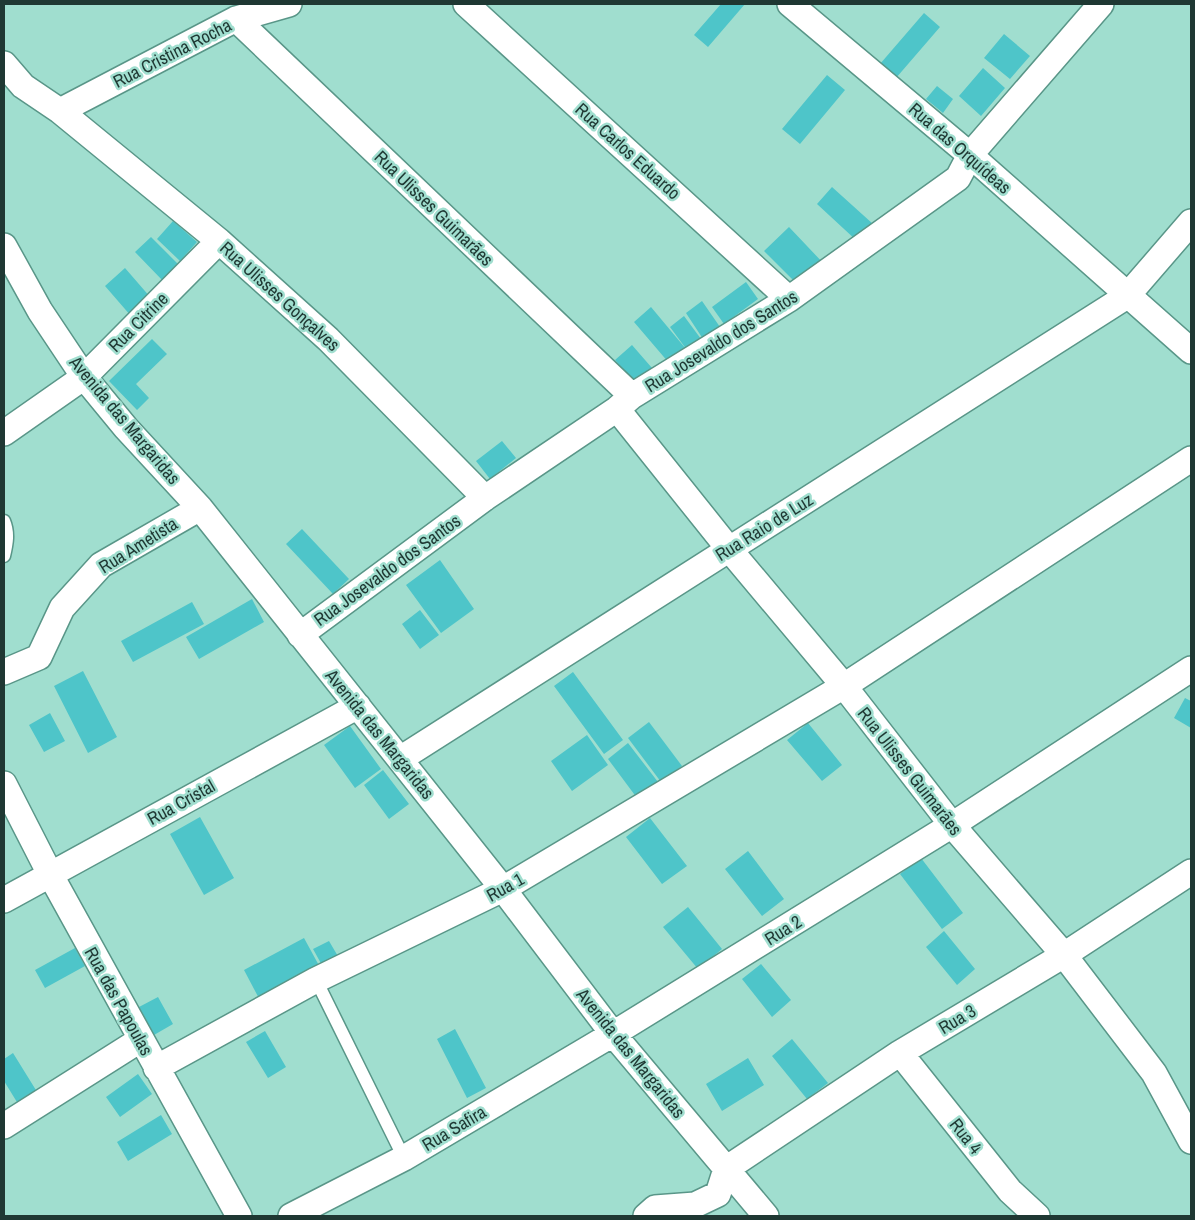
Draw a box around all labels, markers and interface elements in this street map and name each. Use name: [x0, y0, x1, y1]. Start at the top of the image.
street label: Rua Cristina Rocha: [109, 12, 235, 94]
street label: Rua Carlos Eduardo: [570, 97, 686, 205]
street label: Rua das Orquídeas: [903, 97, 1017, 199]
street label: Rua Ulisses Guimarães: [369, 145, 499, 271]
street label: Rua Ulisses Gonçalves: [215, 235, 345, 357]
street label: Rua Josevaldo dos Santos: [640, 284, 802, 398]
street label: Rua Citrine: [102, 286, 174, 358]
street label: Avenida das Margaridas: [63, 350, 186, 490]
street label: Rua Raio de Luz: [710, 487, 818, 567]
street label: Rua Josevaldo dos Santos: [309, 508, 465, 632]
street label: Rua Ametista: [94, 511, 182, 579]
street label: Avenida das Margaridas: [319, 663, 440, 804]
street label: Rua Ulisses Guimarães: [852, 702, 968, 840]
street label: Rua Cristal: [143, 773, 219, 831]
street label: Rua 1: [482, 866, 529, 907]
street label: Rua 2: [760, 909, 806, 951]
street label: Rua das Papoulas: [79, 942, 159, 1060]
street label: Avenida das Margaridas: [570, 982, 691, 1123]
street label: Rua 3: [934, 998, 980, 1040]
street label: Rua Safira: [417, 1099, 491, 1157]
street label: Rua 4: [944, 1113, 988, 1159]

